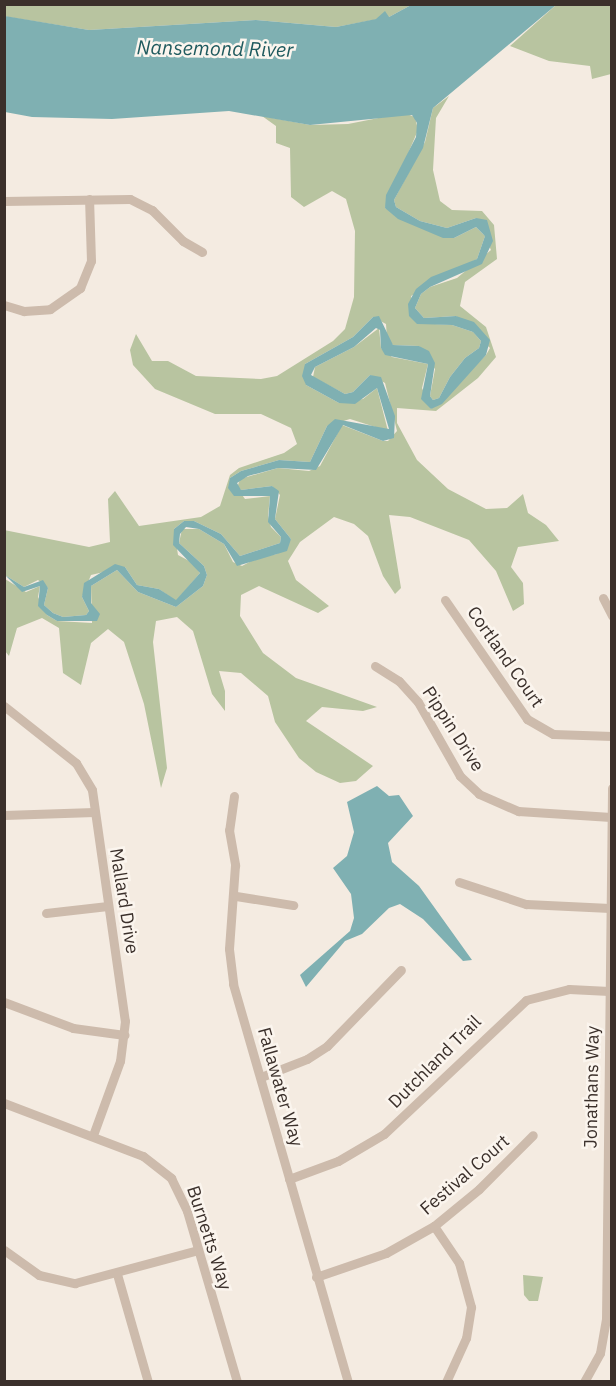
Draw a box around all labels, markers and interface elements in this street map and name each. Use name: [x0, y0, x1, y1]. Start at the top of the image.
water label: Nansemond River: [136, 35, 294, 61]
street label: Cortland Court: [462, 602, 548, 712]
street label: Pippin Drive: [418, 682, 488, 776]
street label: Mallard Drive: [105, 847, 143, 955]
street label: Dutchland Trail: [384, 1011, 486, 1113]
street label: Fallawater Way: [253, 1025, 307, 1149]
street label: Jonathans Way: [580, 1025, 604, 1149]
street label: Festival Court: [416, 1130, 514, 1220]
street label: Burnetts Way: [182, 1183, 236, 1293]

